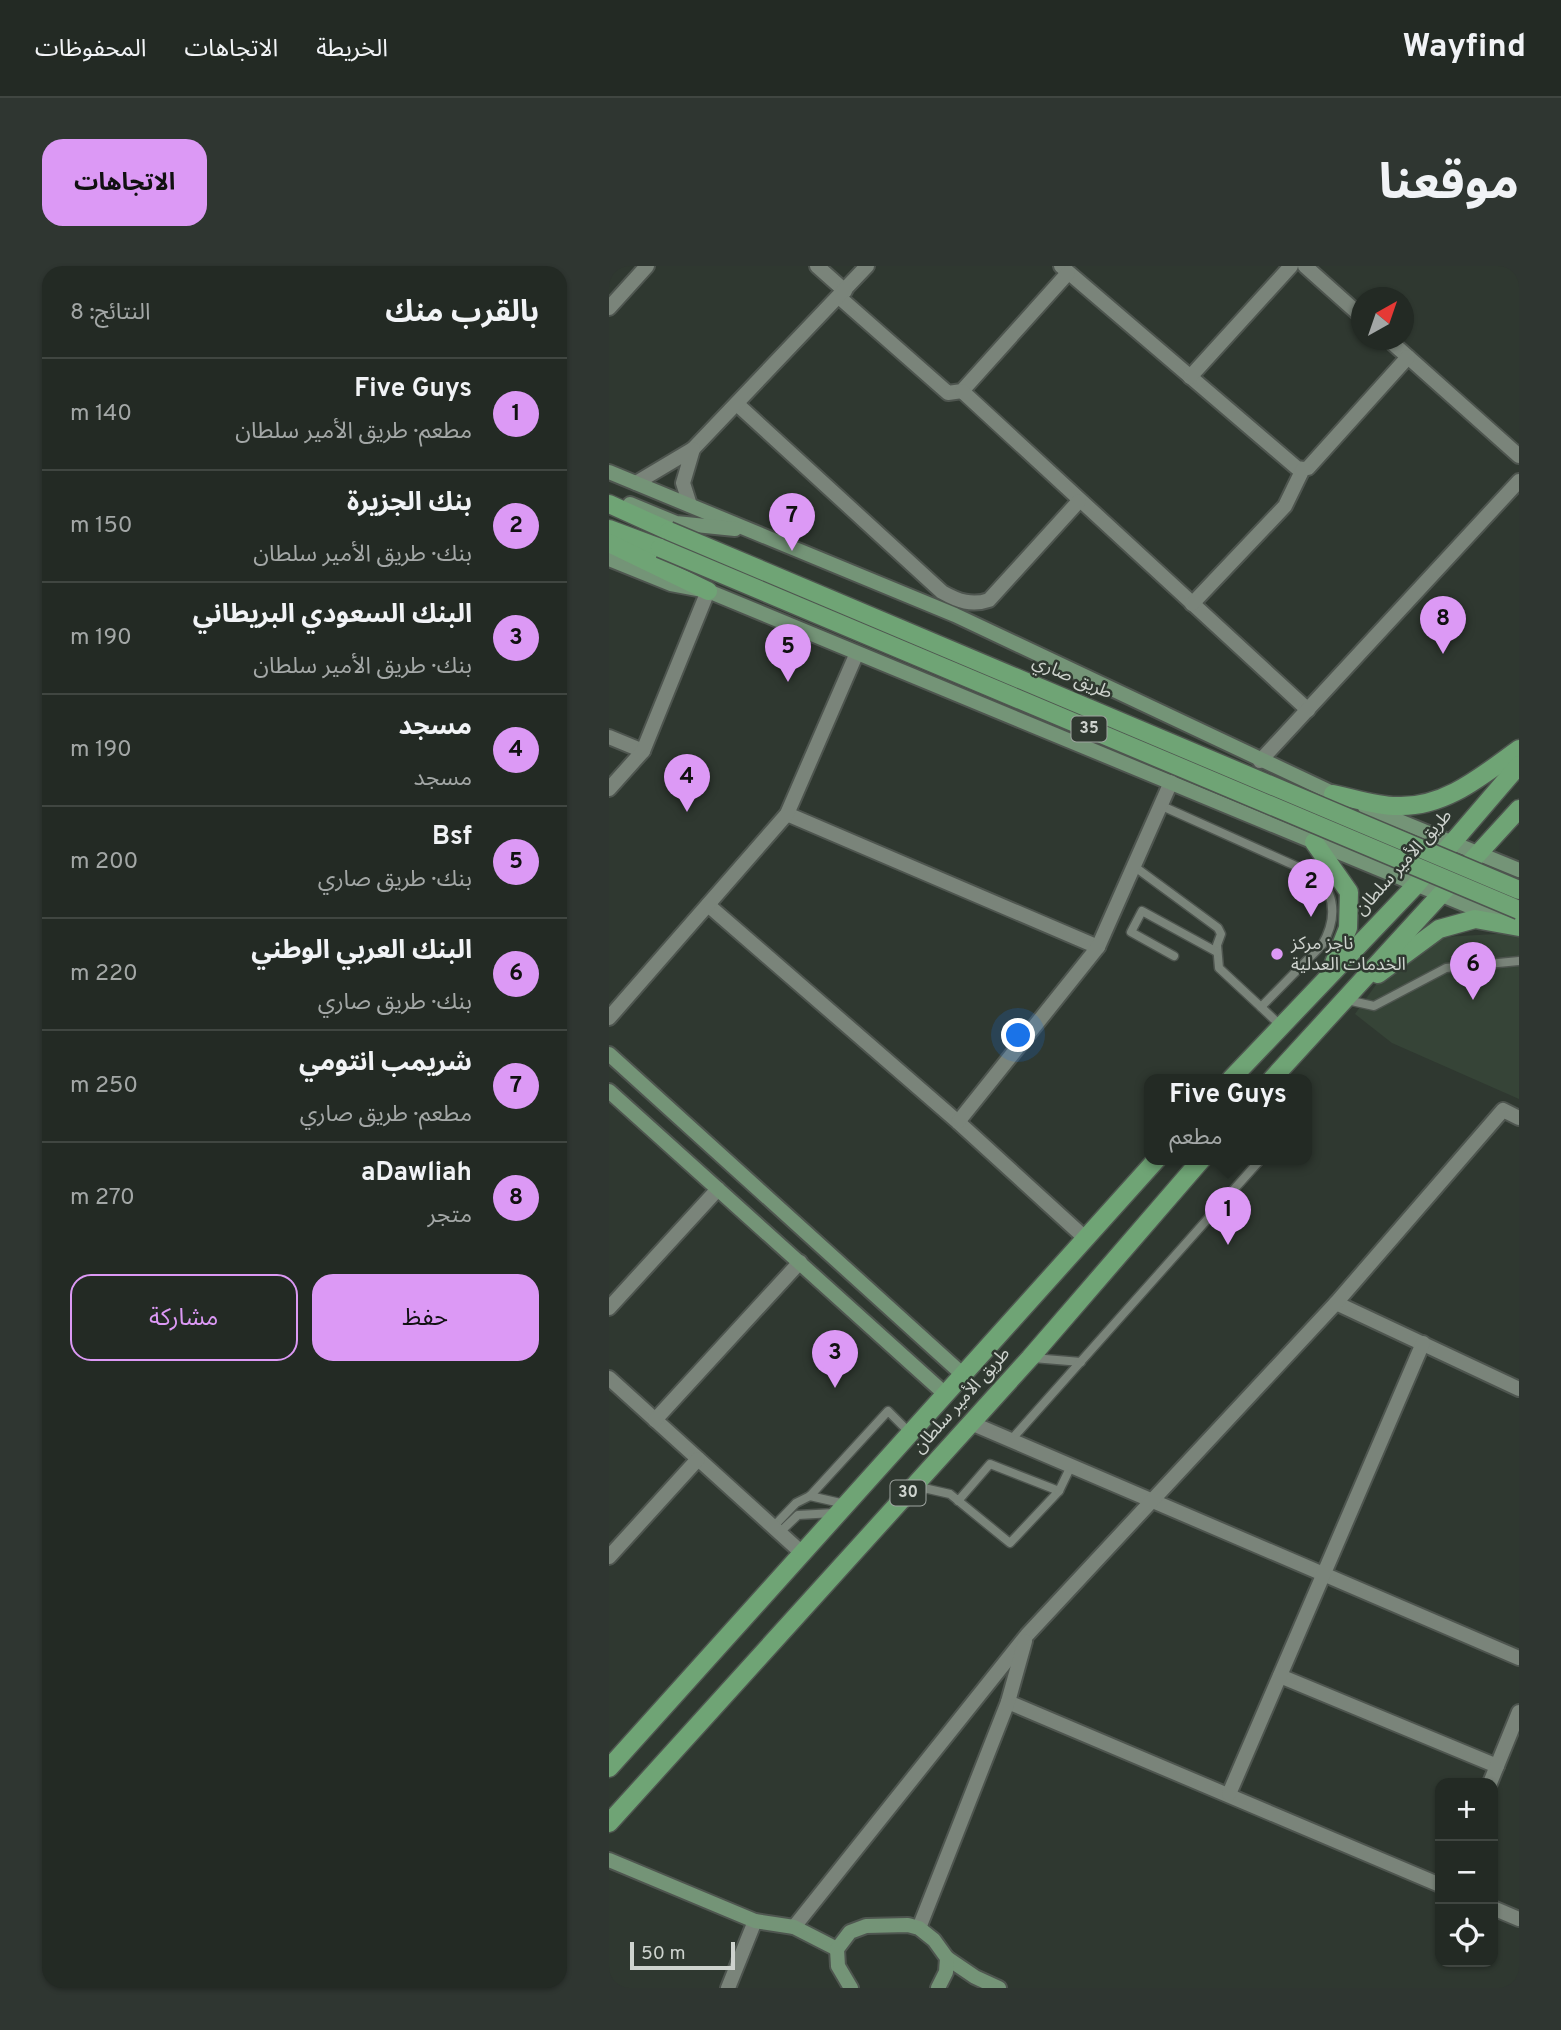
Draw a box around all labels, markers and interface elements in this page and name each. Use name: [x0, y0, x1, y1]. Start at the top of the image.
text: Wayfind: [1403, 27, 1526, 69]
text: المحفوظات: [35, 35, 146, 65]
text: الاتجاهات: [184, 35, 278, 65]
text: الخريطة: [316, 35, 388, 65]
button: الاتجاهات: [42, 139, 207, 226]
text: موقعنا: [1379, 155, 1519, 217]
north arrow: [1351, 287, 1414, 350]
text: بالقرب منك: [385, 295, 539, 332]
text: النتائج: 8: [70, 299, 150, 328]
text: Five Guys: [354, 373, 472, 406]
text: 140 m: [70, 400, 132, 429]
text: 1: [511, 400, 521, 429]
text: مطعم · طريق الأمير سلطان: [235, 418, 472, 447]
text: بنك الجزيرة: [347, 487, 472, 520]
pin: 7: [769, 493, 815, 551]
text: 150 m: [70, 512, 132, 541]
text: 2: [509, 512, 523, 541]
text: بنك · طريق الأمير سلطان: [253, 541, 472, 570]
pin: 8: [1420, 596, 1466, 654]
text: البنك السعودي البريطاني: [193, 599, 472, 632]
text: 190 m: [70, 624, 132, 653]
text: 3: [509, 624, 523, 653]
pin: 5: [765, 624, 811, 682]
street label: طريق صاري: [1028, 651, 1115, 705]
text: بنك · طريق الأمير سلطان: [253, 653, 472, 682]
text: مسجد: [399, 711, 472, 744]
road number: 35: [1071, 716, 1107, 742]
text: 190 m: [70, 736, 132, 765]
text: 4: [509, 736, 523, 765]
pin: 4: [664, 754, 710, 812]
text: مسجد: [413, 765, 472, 794]
street label: طريق الأمير سلطان: [1350, 805, 1458, 921]
text: Bsf: [432, 821, 472, 854]
text: 200 m: [70, 848, 138, 877]
text: 5: [509, 848, 523, 877]
pin: 2: [1288, 859, 1334, 917]
text: بنك · طريق صاري: [318, 866, 472, 895]
place label: ناجز مركز الخدمات العدلية: [1290, 933, 1406, 977]
text: البنك العربي الوطني: [251, 935, 472, 968]
pin: 6: [1450, 942, 1496, 1000]
marker: ناجز مركز الخدمات العدلية: [1269, 946, 1285, 962]
text: 220 m: [70, 960, 138, 989]
text: 6: [509, 960, 523, 989]
text: بنك · طريق صاري: [318, 989, 472, 1018]
your location: [1001, 1018, 1035, 1052]
text: شريمب انتومي: [299, 1047, 472, 1080]
text: 250 m: [70, 1072, 138, 1101]
text: 7: [510, 1072, 522, 1101]
popup: [1144, 1074, 1312, 1165]
text: Five Guys: [1169, 1079, 1287, 1112]
text: مطعم · طريق صاري: [300, 1101, 472, 1130]
text: مطعم: [1169, 1124, 1222, 1153]
text: aDawliah: [361, 1157, 472, 1190]
text: 270 m: [70, 1184, 135, 1213]
text: 8: [509, 1184, 523, 1213]
pin: 1: [1205, 1187, 1251, 1245]
text: متجر: [428, 1202, 472, 1231]
button: مشاركة: [70, 1274, 298, 1361]
button: حفظ: [312, 1274, 539, 1361]
pin: 3: [812, 1330, 858, 1388]
street label: طريق الأمير سلطان: [908, 1343, 1016, 1459]
road number: 30: [891, 1480, 925, 1506]
map controls: [1435, 1778, 1498, 1967]
button: +: [1435, 1778, 1498, 1841]
button: −: [1435, 1841, 1498, 1904]
button: locate: [1435, 1904, 1498, 1967]
scale bar: [630, 1939, 735, 1971]
text: 50 m: [641, 1942, 686, 1966]

